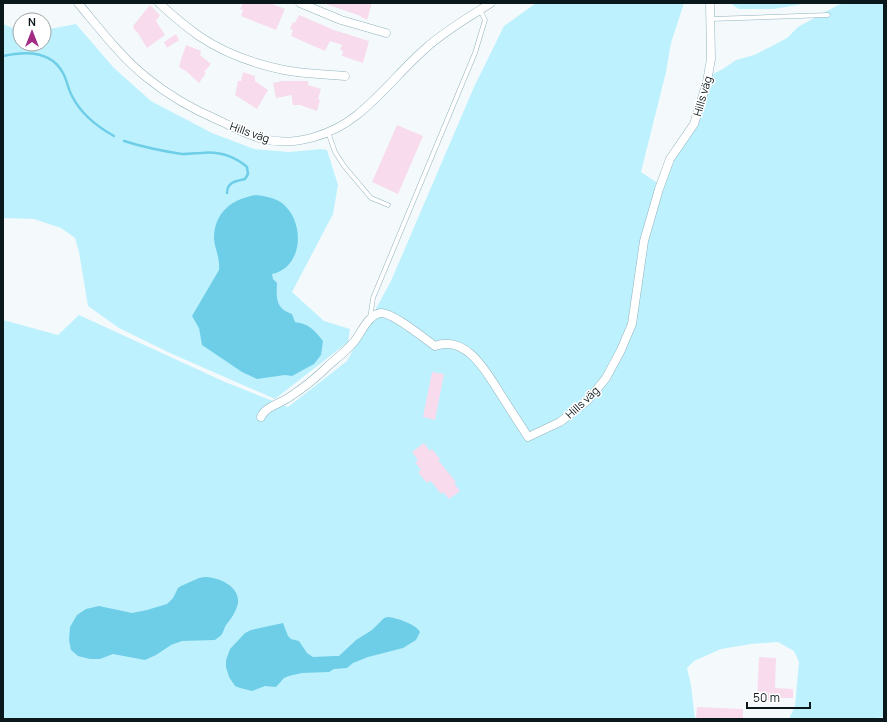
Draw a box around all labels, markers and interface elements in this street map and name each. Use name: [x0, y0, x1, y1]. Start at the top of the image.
north arrow: [12, 12, 52, 52]
text: N: [28, 14, 36, 29]
street label: Hills väg: [689, 74, 715, 118]
street label: Hills väg: [228, 118, 272, 146]
street label: Hills väg: [562, 383, 602, 421]
scale bar: [747, 684, 810, 710]
text: 50 m: [753, 689, 780, 706]

